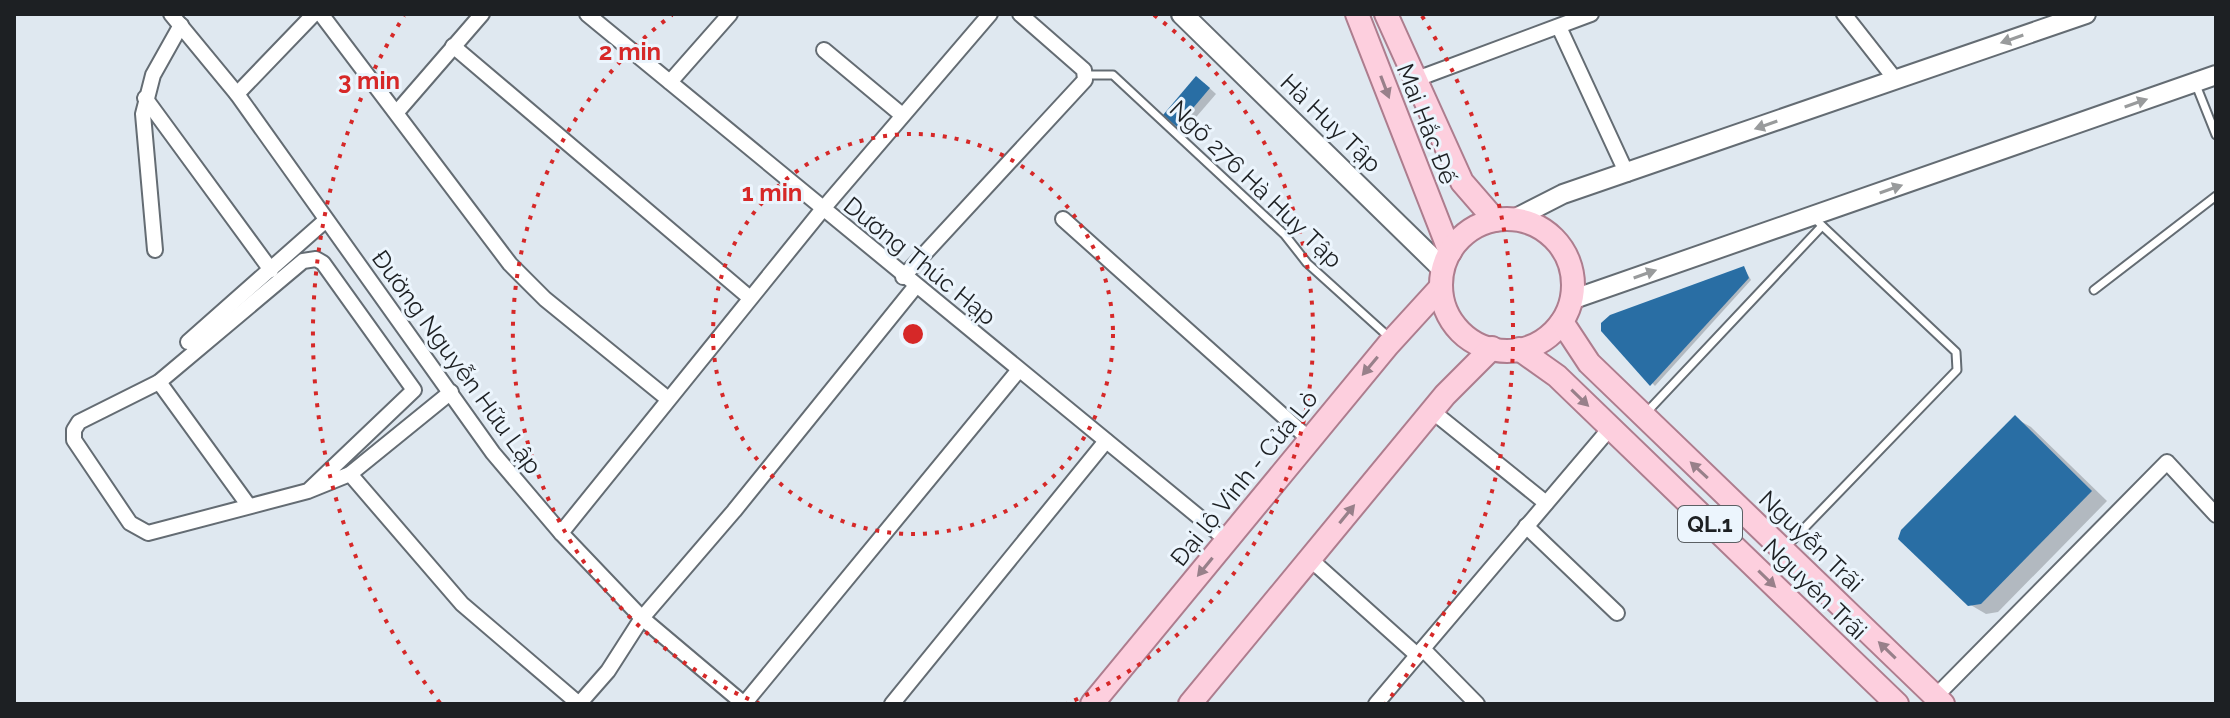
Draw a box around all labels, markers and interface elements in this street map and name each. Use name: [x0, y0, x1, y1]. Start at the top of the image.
one-way arrow: [2000, 34, 2024, 46]
text: 2 min: [599, 37, 661, 66]
street label: Mai Hắc Đế: [1391, 60, 1463, 188]
text: 3 min: [338, 66, 400, 95]
street label: Hà Huy Tập: [1275, 68, 1387, 178]
one-way arrow: [1379, 75, 1392, 99]
street label: Ngõ 276 Hà Huy Tập: [1164, 94, 1348, 274]
one-way arrow: [2124, 97, 2148, 109]
one-way arrow: [1754, 119, 1778, 131]
text: 1 min: [742, 178, 802, 207]
one-way arrow: [1879, 183, 1903, 195]
street label: Dương Thúc Hạp: [838, 191, 1002, 331]
street label: Đường Nguyễn Hữu Lập: [366, 244, 548, 480]
one-way arrow: [1633, 267, 1657, 279]
centre of rings: [899, 320, 927, 348]
one-way arrow: [1362, 356, 1379, 376]
street label: Đại lộ Vinh - Cửa Lò: [1164, 384, 1324, 572]
one-way arrow: [1570, 388, 1589, 407]
one-way arrow: [1690, 461, 1709, 479]
street label: Nguyễn Trãi: [1753, 484, 1869, 598]
one-way arrow: [1338, 504, 1355, 524]
road number: QL.1: [1678, 506, 1742, 542]
street label: Nguyên Trãi: [1757, 532, 1873, 646]
one-way arrow: [1197, 556, 1214, 576]
one-way arrow: [1757, 569, 1776, 588]
one-way arrow: [1878, 641, 1897, 660]

